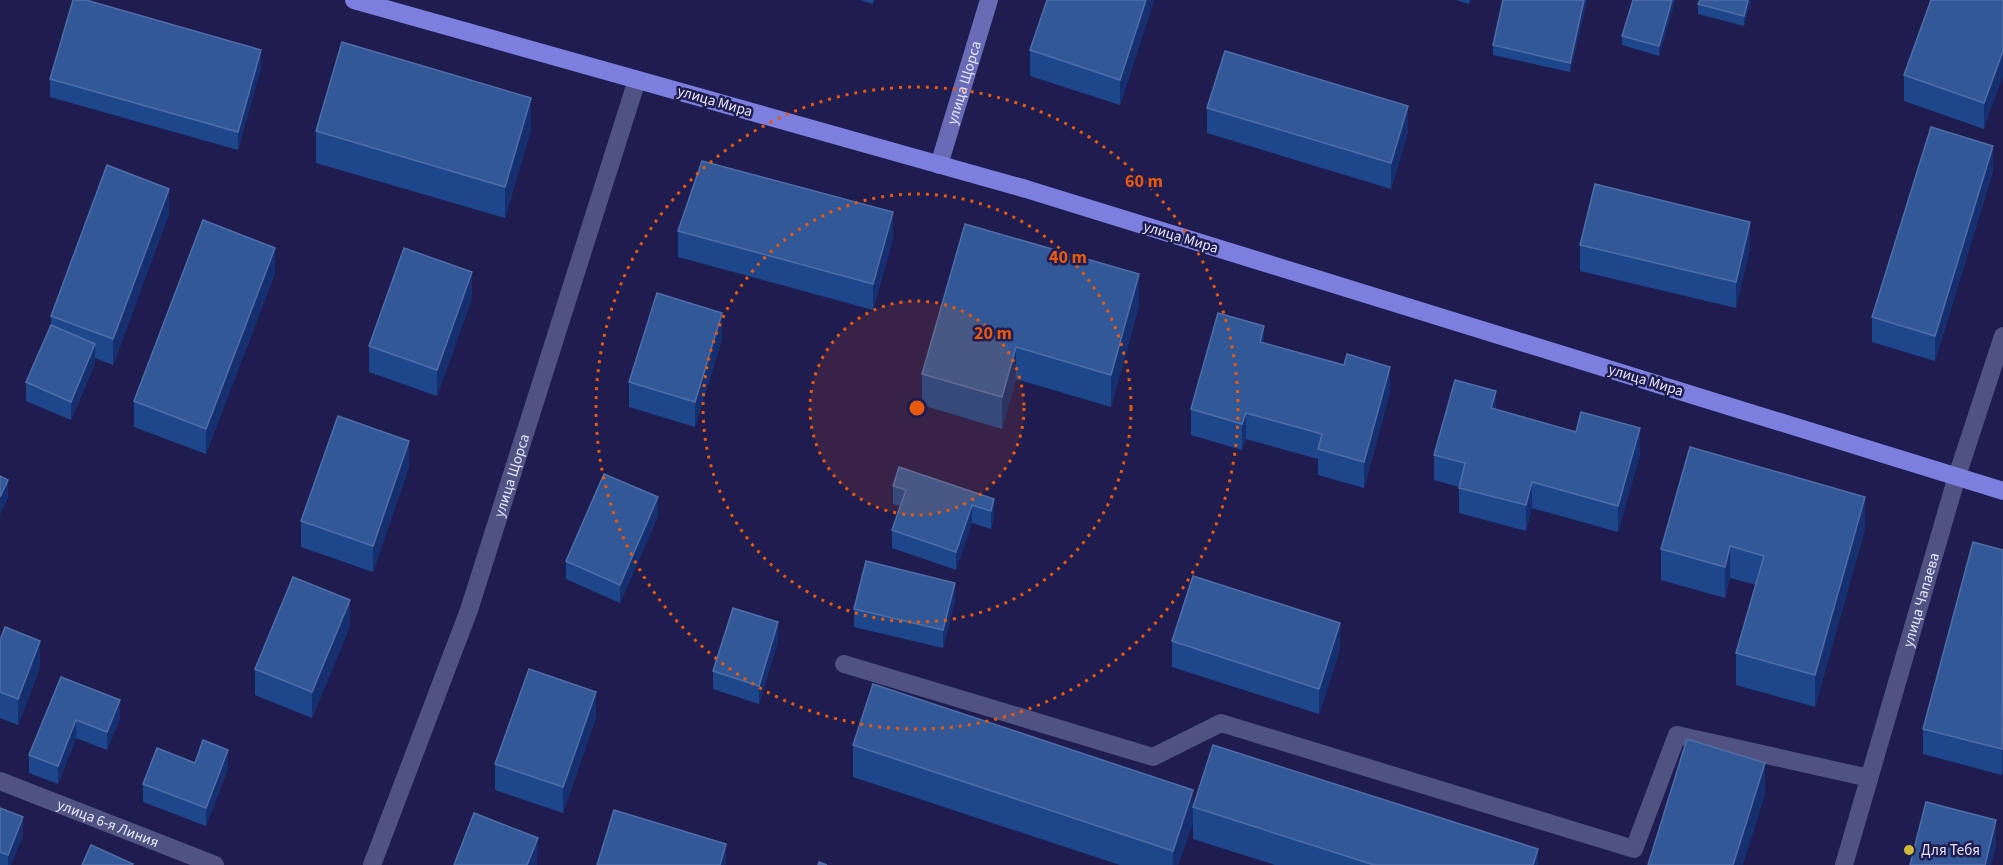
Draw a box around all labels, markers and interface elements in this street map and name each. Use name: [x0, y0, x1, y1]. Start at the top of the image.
street label: улица Щорса: [942, 38, 987, 127]
street label: улица Мира: [675, 81, 755, 122]
text: 60 m: [1125, 169, 1163, 194]
street label: улица Мира: [1141, 216, 1221, 259]
text: 40 m: [1049, 245, 1087, 270]
text: 20 m: [974, 321, 1012, 346]
street label: улица Мира: [1606, 359, 1686, 402]
centre of rings: [907, 398, 927, 418]
street label: улица Щорса: [489, 431, 535, 520]
street label: улица Чапаева: [1898, 550, 1945, 650]
street label: улица 6-я Линия: [54, 794, 162, 853]
place label: Для Тебя: [1921, 840, 1980, 861]
marker: Для Тебя: [1902, 843, 1916, 857]

